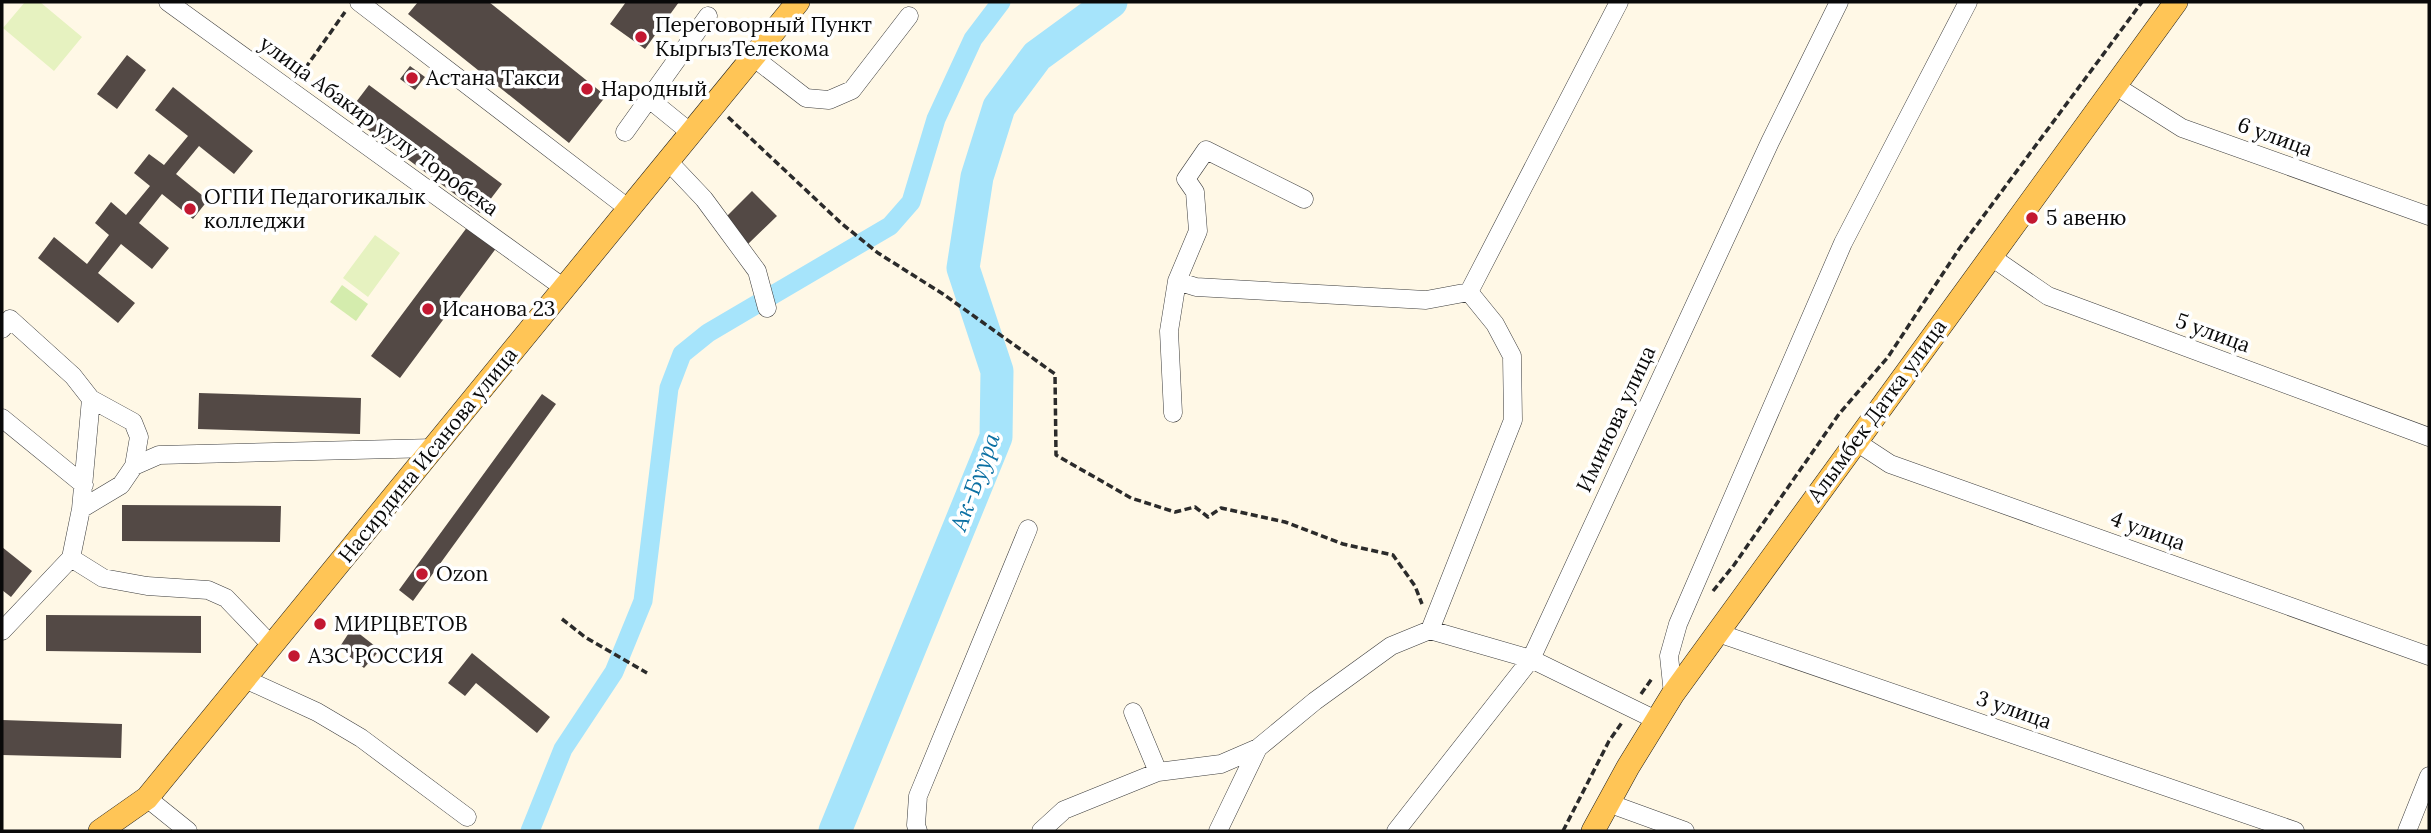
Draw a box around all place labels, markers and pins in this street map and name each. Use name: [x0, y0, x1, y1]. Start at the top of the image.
place label: Переговорный Пункт КыргызТелекома: [655, 11, 872, 62]
marker: Переговорный Пункт КыргызТелекома: [633, 29, 649, 45]
place label: Астана Такси: [425, 64, 560, 91]
marker: Астана Такси: [404, 70, 420, 86]
place label: Народный: [601, 75, 707, 102]
marker: Народный: [579, 81, 595, 97]
place label: ОГПИ Педагогикалык колледжи: [204, 183, 426, 234]
marker: ОГПИ Педагогикалык колледжи: [182, 201, 198, 217]
place label: 5 авеню: [2046, 204, 2126, 231]
marker: 5 авеню: [2024, 210, 2040, 226]
place label: Исанова 23: [442, 295, 555, 322]
marker: Исанова 23: [420, 301, 436, 317]
place label: Ozon: [436, 560, 489, 587]
marker: Ozon: [414, 566, 430, 582]
place label: МИРЦВЕТОВ: [334, 610, 467, 637]
marker: МИРЦВЕТОВ: [312, 616, 328, 632]
place label: АЗС РОССИЯ: [307, 642, 444, 669]
marker: АЗС РОССИЯ: [286, 648, 302, 664]

